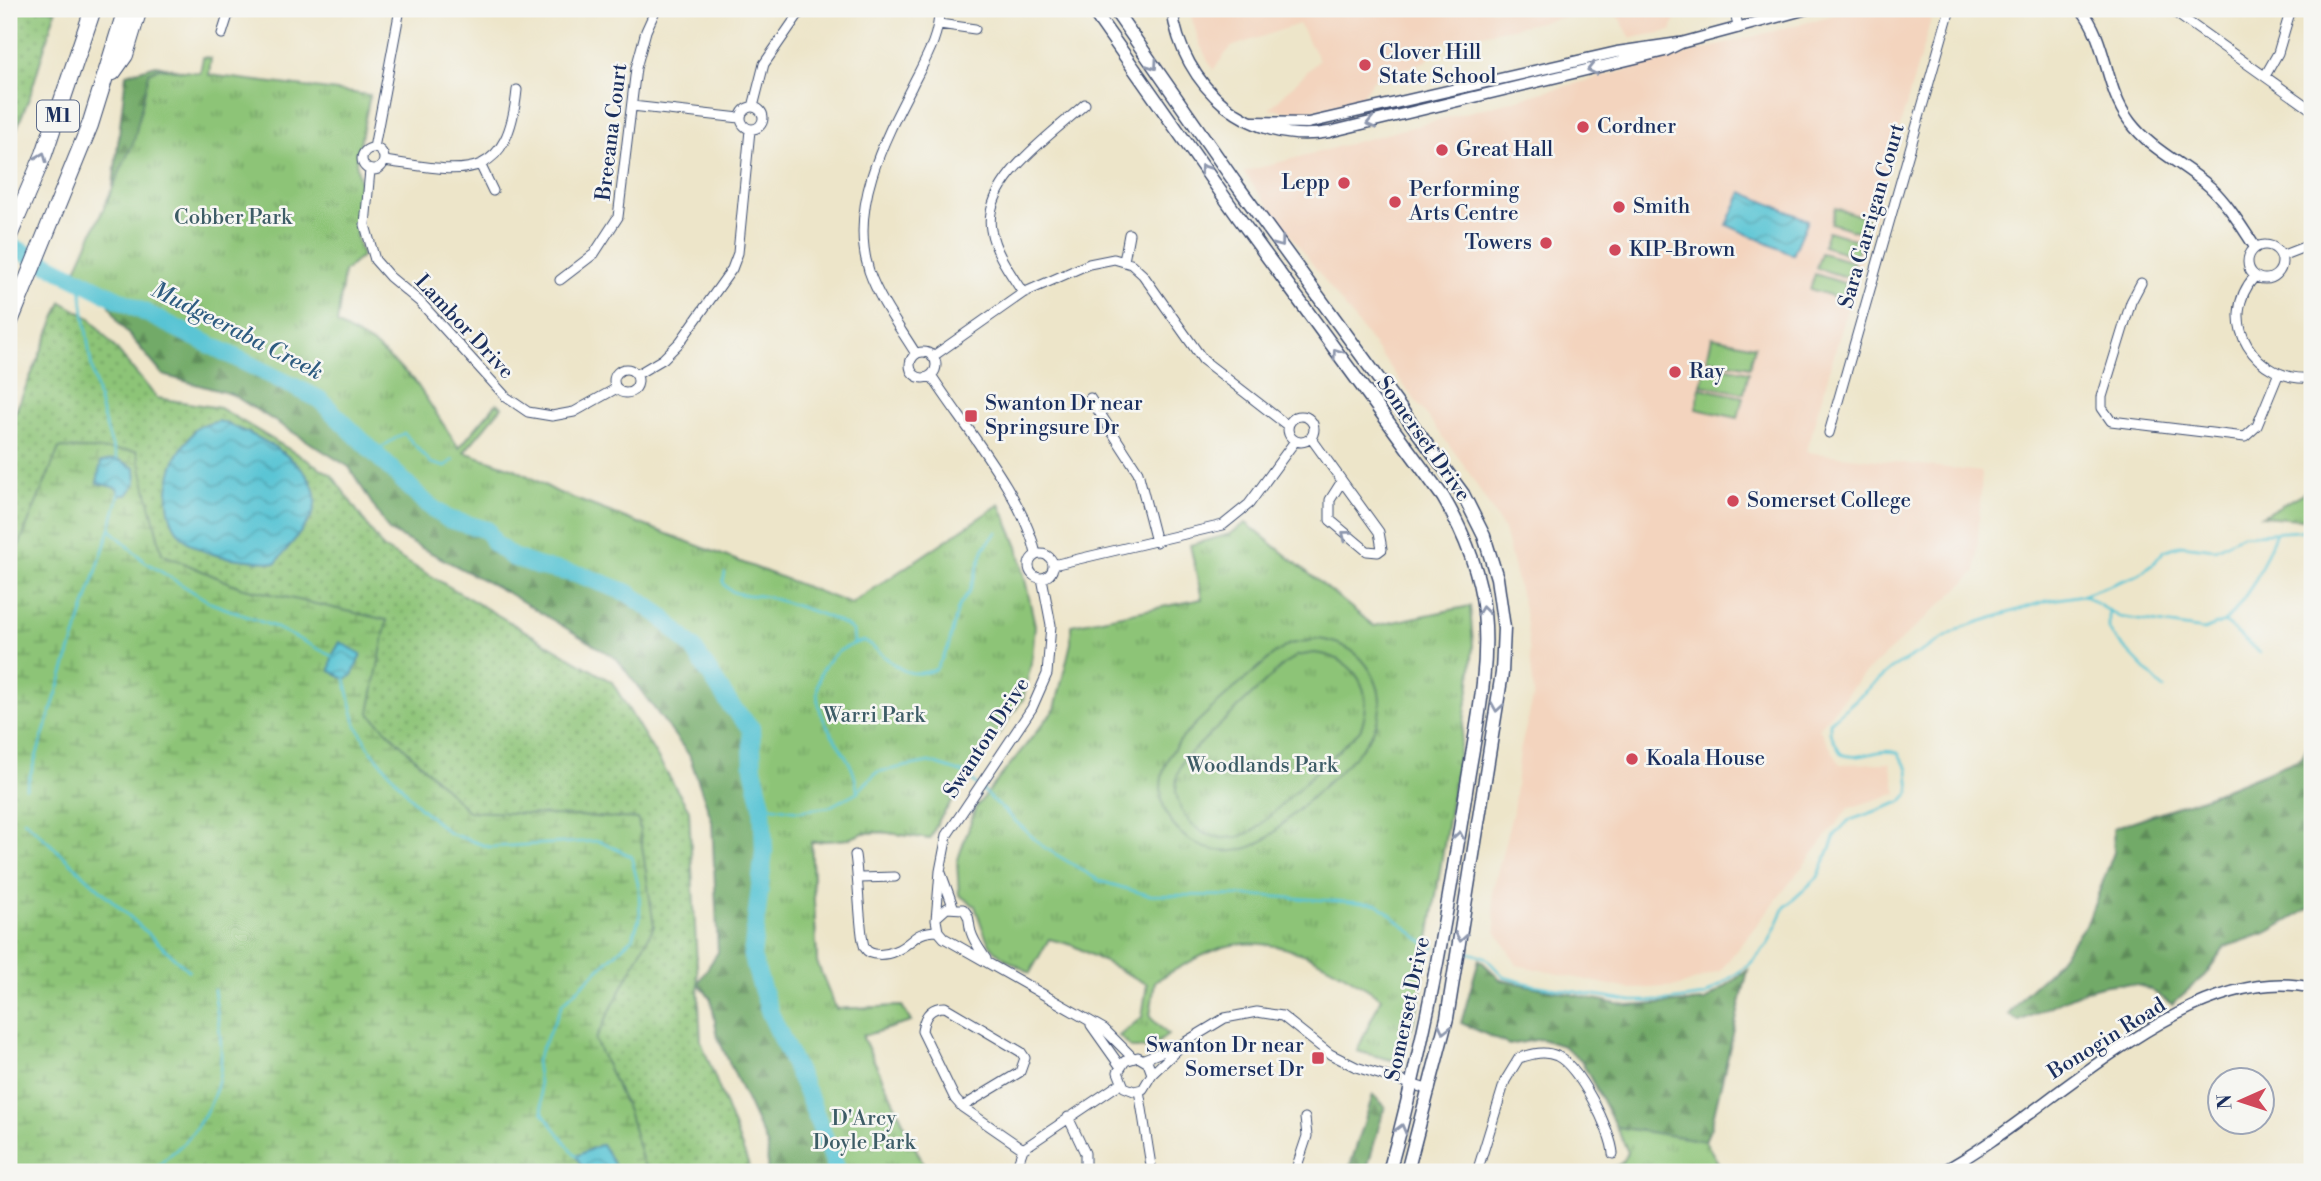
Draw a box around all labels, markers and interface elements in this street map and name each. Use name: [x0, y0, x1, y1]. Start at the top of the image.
place label: Clover Hill State School: [1379, 40, 1496, 90]
one-way arrow: [1145, 57, 1157, 70]
marker: Clover Hill State School: [1357, 57, 1373, 73]
street label: Breeana Court: [591, 61, 633, 203]
one-way arrow: [1586, 61, 1598, 75]
road number: M1: [37, 100, 79, 132]
one-way arrow: [1365, 114, 1377, 129]
place label: Cordner: [1597, 114, 1676, 140]
marker: Cordner: [1575, 119, 1591, 135]
street label: Sara Carrigan Court: [1833, 120, 1911, 311]
place label: Great Hall: [1456, 137, 1553, 163]
marker: Great Hall: [1434, 142, 1450, 158]
one-way arrow: [34, 152, 48, 164]
one-way arrow: [1200, 164, 1212, 177]
place label: Lepp: [1281, 170, 1330, 196]
marker: Lepp: [1336, 175, 1352, 191]
place label: Performing Arts Centre: [1408, 177, 1520, 227]
marker: Performing Arts Centre: [1387, 194, 1403, 210]
place label: Smith: [1633, 194, 1691, 220]
marker: Smith: [1611, 199, 1627, 215]
park label: Cobber Park: [174, 205, 293, 231]
place label: Towers: [1464, 230, 1532, 256]
one-way arrow: [1271, 235, 1284, 248]
marker: Towers: [1538, 235, 1554, 251]
place label: KIP-Brown: [1629, 237, 1736, 263]
marker: KIP-Brown: [1607, 242, 1623, 258]
street label: Lambor Drive: [409, 269, 519, 385]
water label: Mudgeeraba Creek: [147, 276, 327, 386]
one-way arrow: [1333, 348, 1346, 361]
place label: Ray: [1689, 359, 1725, 385]
marker: Ray: [1667, 364, 1683, 380]
street label: Somerset Drive: [1370, 371, 1476, 507]
place label: Swanton Dr near Springsure Dr: [985, 391, 1143, 441]
marker: Swanton Dr near Springsure Dr: [963, 408, 979, 424]
place label: Somerset College: [1747, 488, 1911, 514]
marker: Somerset College: [1725, 493, 1741, 509]
one-way arrow: [1342, 531, 1354, 544]
one-way arrow: [1476, 605, 1491, 617]
street label: Swanton Drive: [938, 673, 1036, 803]
one-way arrow: [1490, 702, 1505, 713]
park label: Warri Park: [822, 703, 926, 729]
place label: Koala House: [1646, 746, 1765, 772]
marker: Koala House: [1624, 751, 1640, 767]
park label: Woodlands Park: [1185, 753, 1339, 779]
one-way arrow: [1451, 830, 1466, 842]
one-way arrow: [1454, 931, 1469, 943]
street label: Somerset Drive: [1380, 934, 1436, 1084]
street label: Bonogin Road: [2042, 992, 2171, 1086]
one-way arrow: [1438, 1023, 1453, 1035]
place label: Swanton Dr near Somerset Dr: [1146, 1033, 1304, 1083]
marker: Swanton Dr near Somerset Dr: [1310, 1050, 1326, 1066]
north arrow: [2206, 1066, 2276, 1136]
text: N: [2213, 1094, 2237, 1110]
park label: D'Arcy Doyle Park: [813, 1106, 916, 1156]
one-way arrow: [1392, 1123, 1407, 1135]

